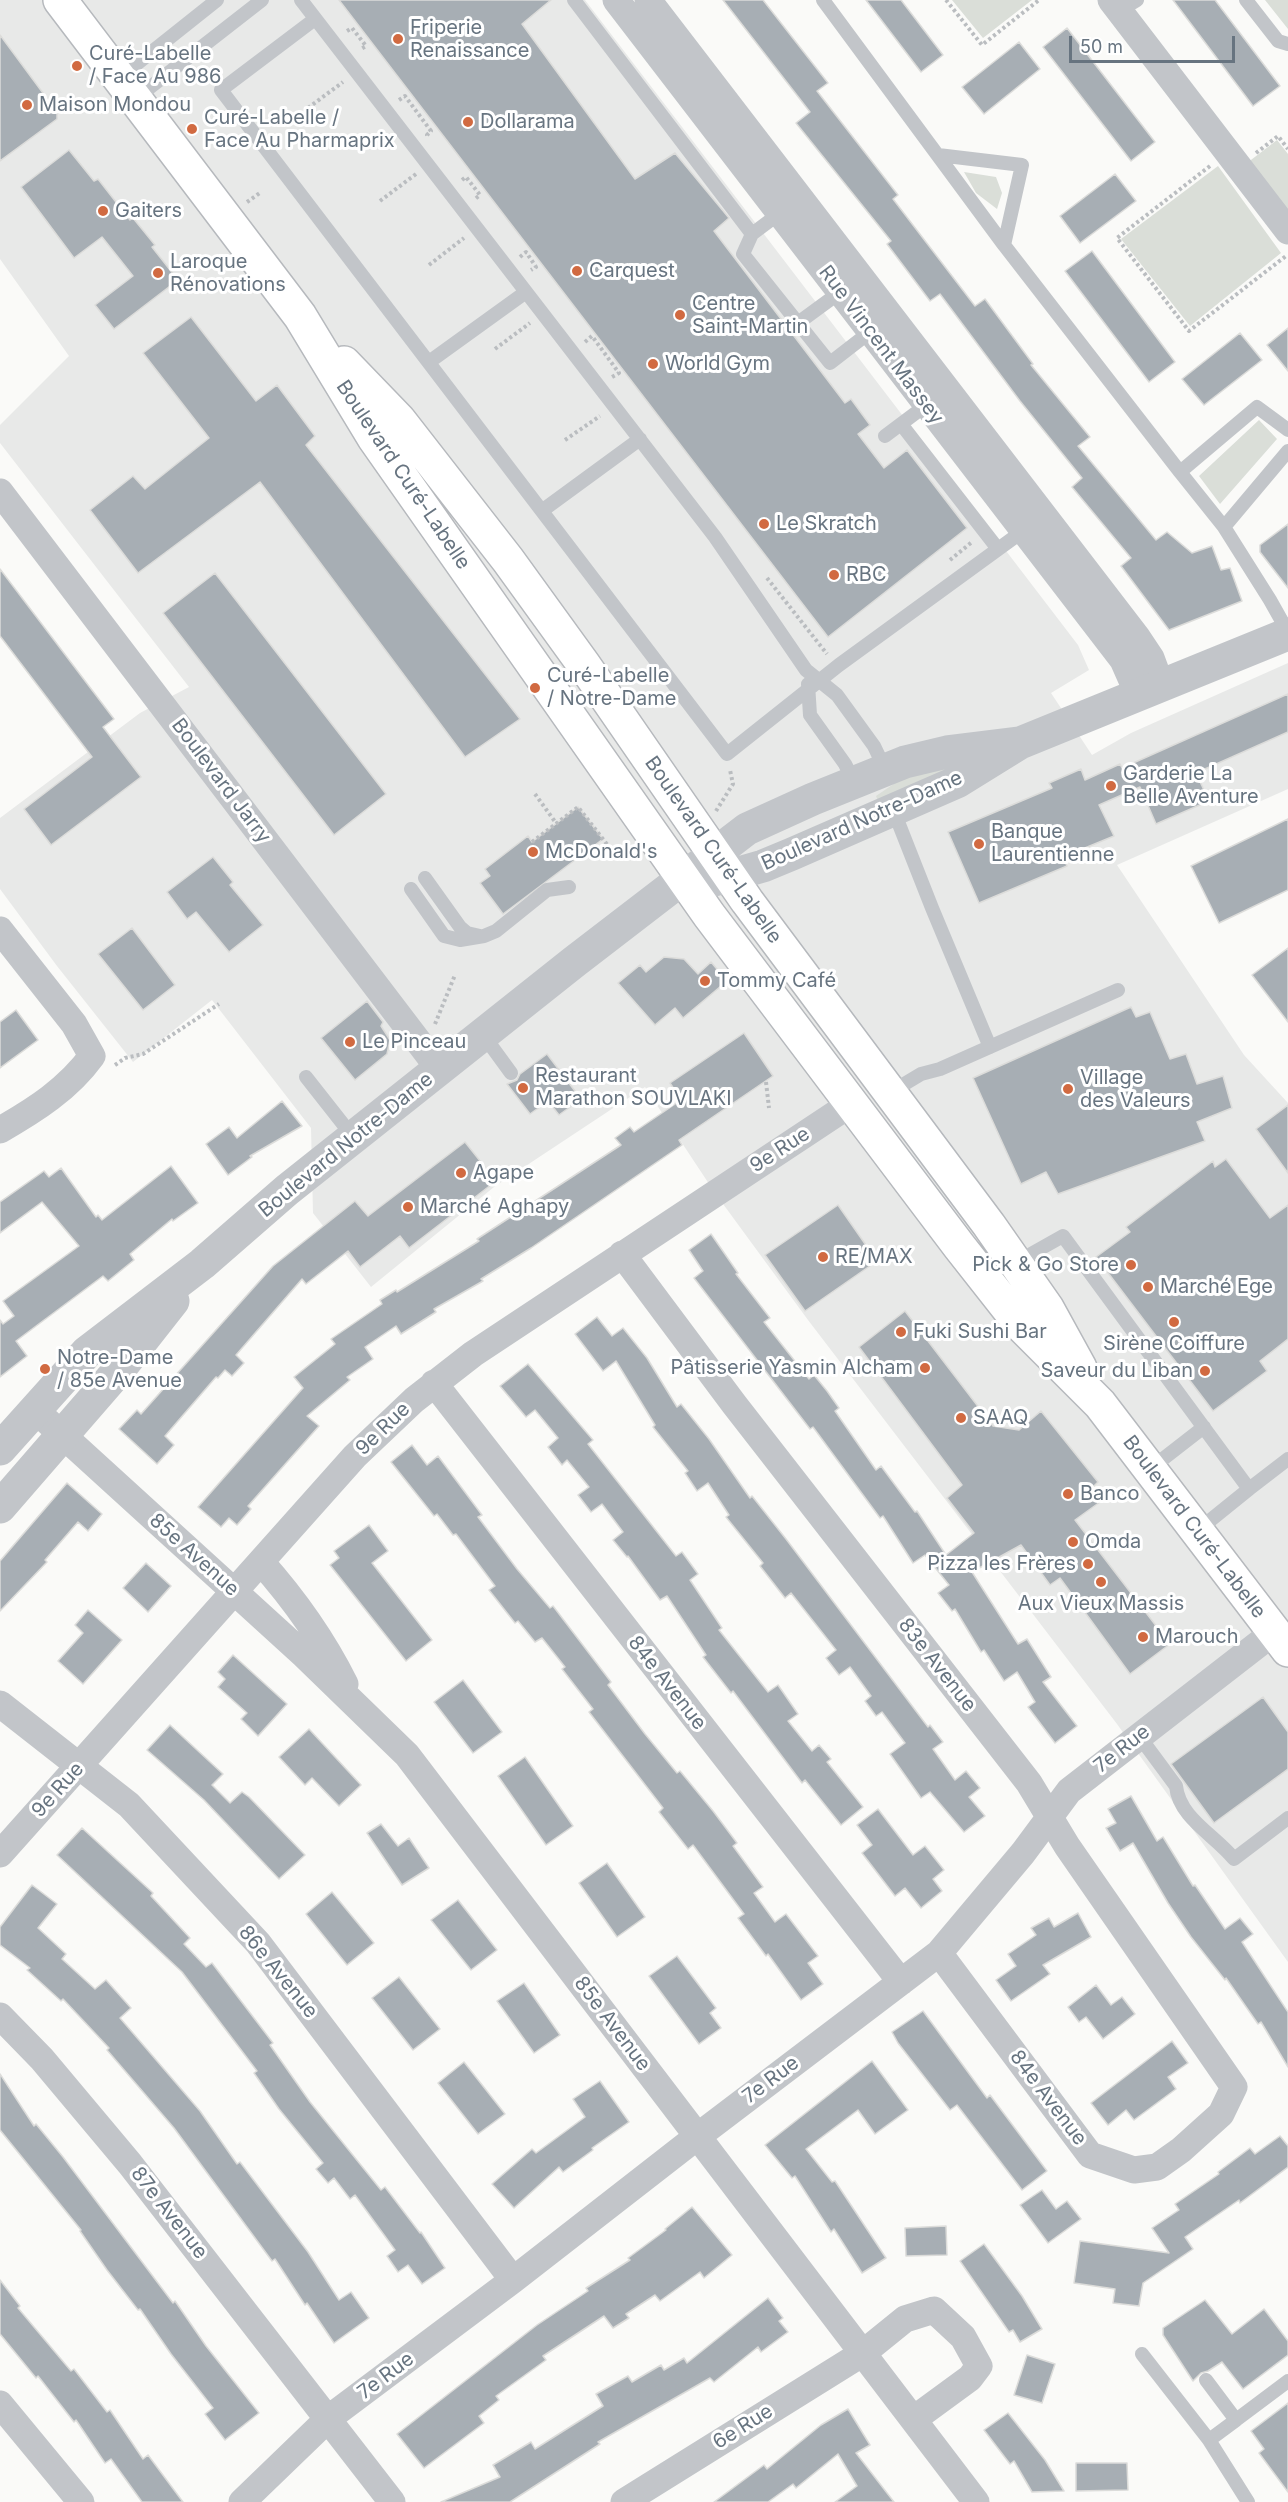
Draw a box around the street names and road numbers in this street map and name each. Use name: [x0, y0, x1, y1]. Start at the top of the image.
street label: Rue Vincent Massey: [814, 261, 948, 429]
street label: Boulevard Curé-Labelle: [331, 376, 475, 574]
street label: Boulevard Jarry: [166, 714, 276, 848]
street label: Boulevard Curé-Labelle: [639, 752, 787, 948]
street label: Boulevard Notre-Dame: [758, 766, 966, 876]
street label: Boulevard Notre-Dame: [254, 1067, 438, 1223]
street label: 9e Rue: [746, 1122, 814, 1178]
street label: 9e Rue: [351, 1397, 415, 1461]
street label: Boulevard Curé-Labelle: [1117, 1431, 1271, 1623]
street label: 85e Avenue: [144, 1509, 244, 1601]
street label: 83e Avenue: [893, 1613, 981, 1717]
street label: 84e Avenue: [623, 1631, 711, 1735]
street label: 7e Rue: [1089, 1720, 1155, 1778]
street label: 9e Rue: [27, 1757, 89, 1823]
street label: 86e Avenue: [233, 1921, 323, 2023]
street label: 85e Avenue: [569, 1972, 655, 2076]
street label: 84e Avenue: [1004, 2046, 1092, 2150]
street label: 7e Rue: [738, 2051, 804, 2109]
street label: 87e Avenue: [126, 2162, 212, 2264]
street label: 7e Rue: [353, 2347, 419, 2405]
street label: 6e Rue: [709, 2399, 777, 2455]

